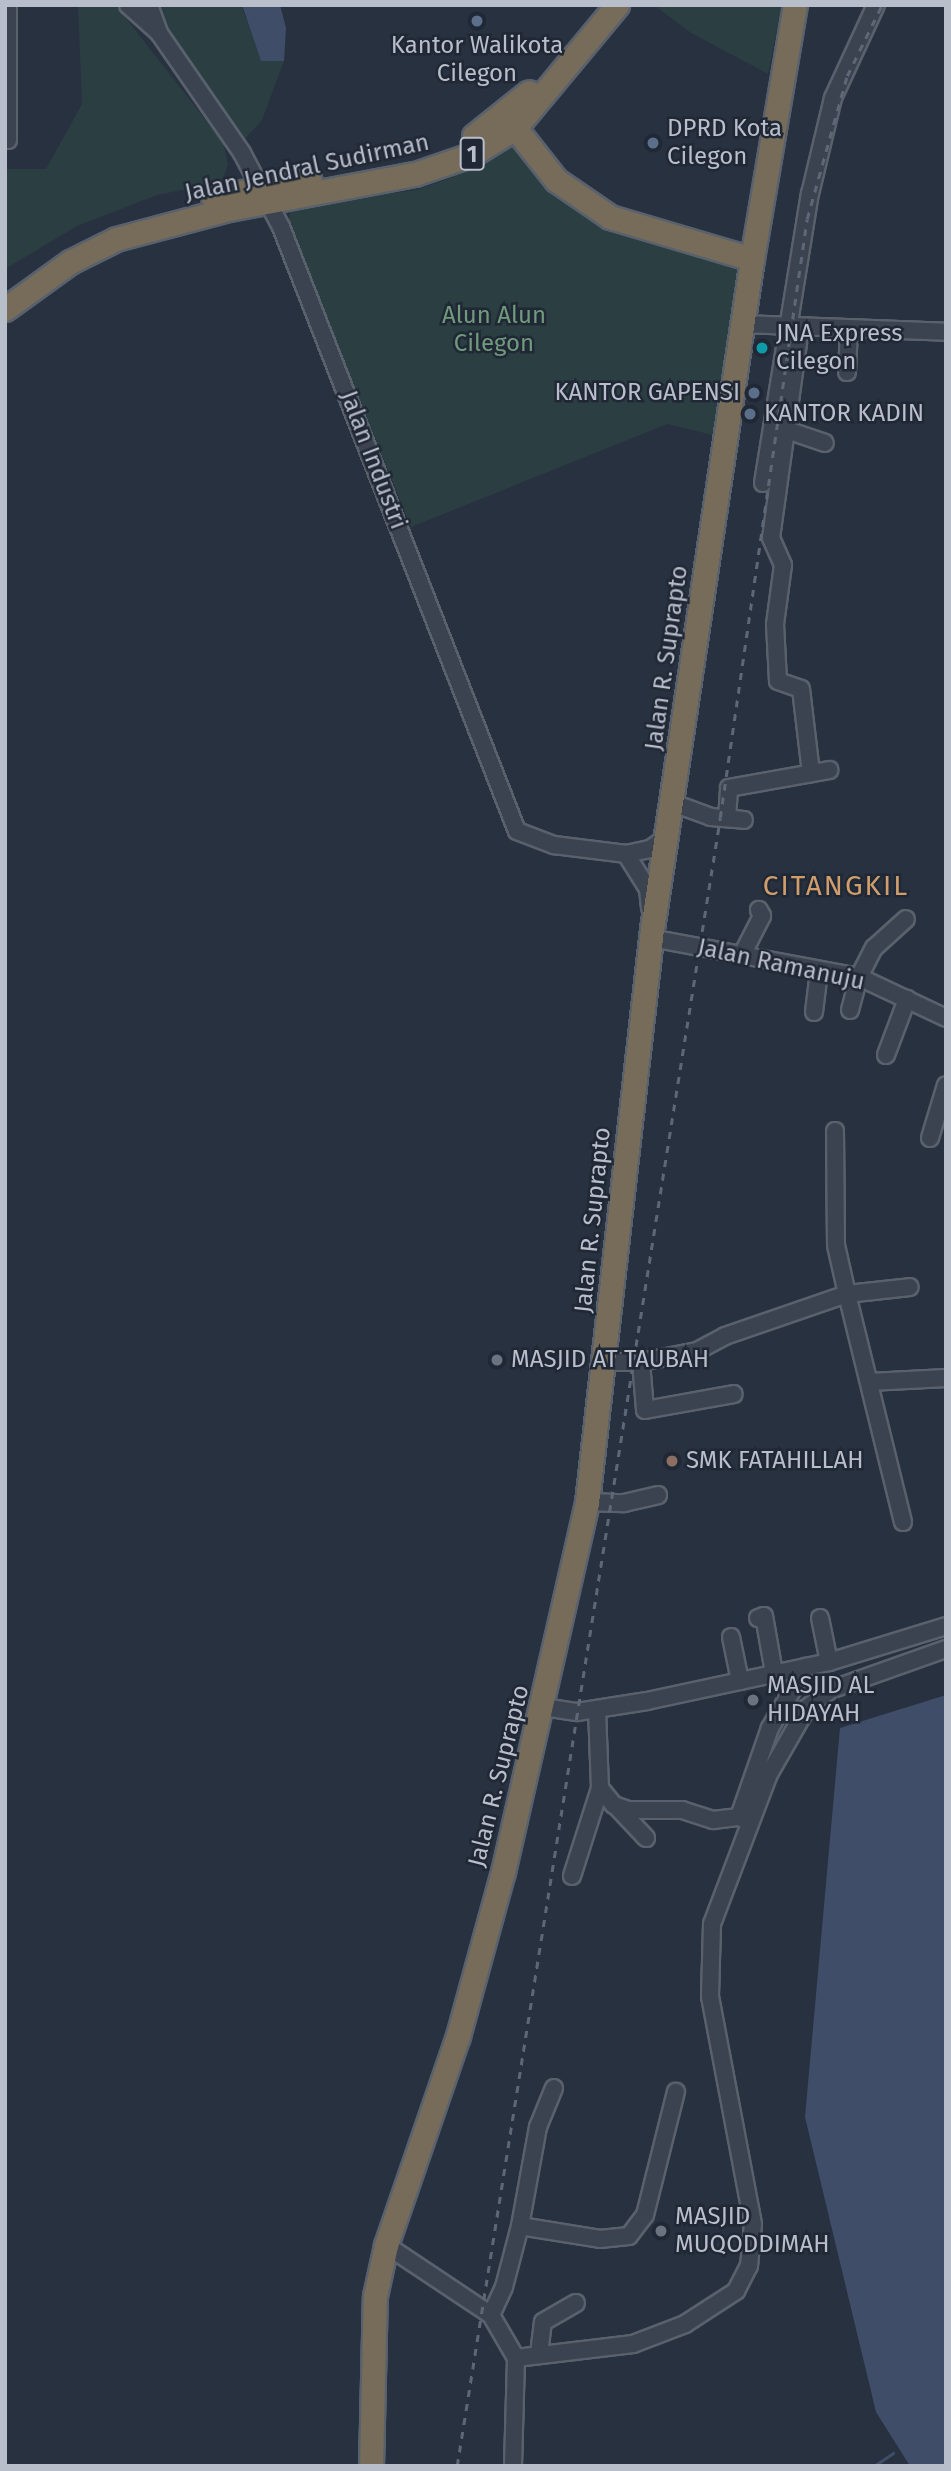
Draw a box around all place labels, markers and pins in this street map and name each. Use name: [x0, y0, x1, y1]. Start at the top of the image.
marker: Kantor Walikota Cilegon: [469, 13, 485, 29]
place label: Kantor Walikota Cilegon: [391, 32, 563, 88]
place label: DPRD Kota Cilegon: [667, 115, 782, 171]
marker: DPRD Kota Cilegon: [645, 135, 661, 151]
place label: JNA Express Cilegon: [776, 320, 902, 376]
marker: JNA Express Cilegon: [754, 340, 770, 356]
place label: KANTOR GAPENSI: [554, 379, 740, 407]
marker: KANTOR GAPENSI: [746, 385, 762, 401]
place label: KANTOR KADIN: [764, 400, 924, 428]
marker: KANTOR KADIN: [742, 406, 758, 422]
place label: MASJID AT TAUBAH: [511, 1346, 709, 1374]
marker: MASJID AT TAUBAH: [489, 1352, 505, 1368]
place label: SMK FATAHILLAH: [686, 1447, 863, 1475]
marker: SMK FATAHILLAH: [664, 1453, 680, 1469]
place label: MASJID AL HIDAYAH: [767, 1672, 874, 1728]
marker: MASJID AL HIDAYAH: [745, 1692, 761, 1708]
place label: MASJID MUQODDIMAH: [675, 2203, 829, 2259]
marker: MASJID MUQODDIMAH: [653, 2223, 669, 2239]

